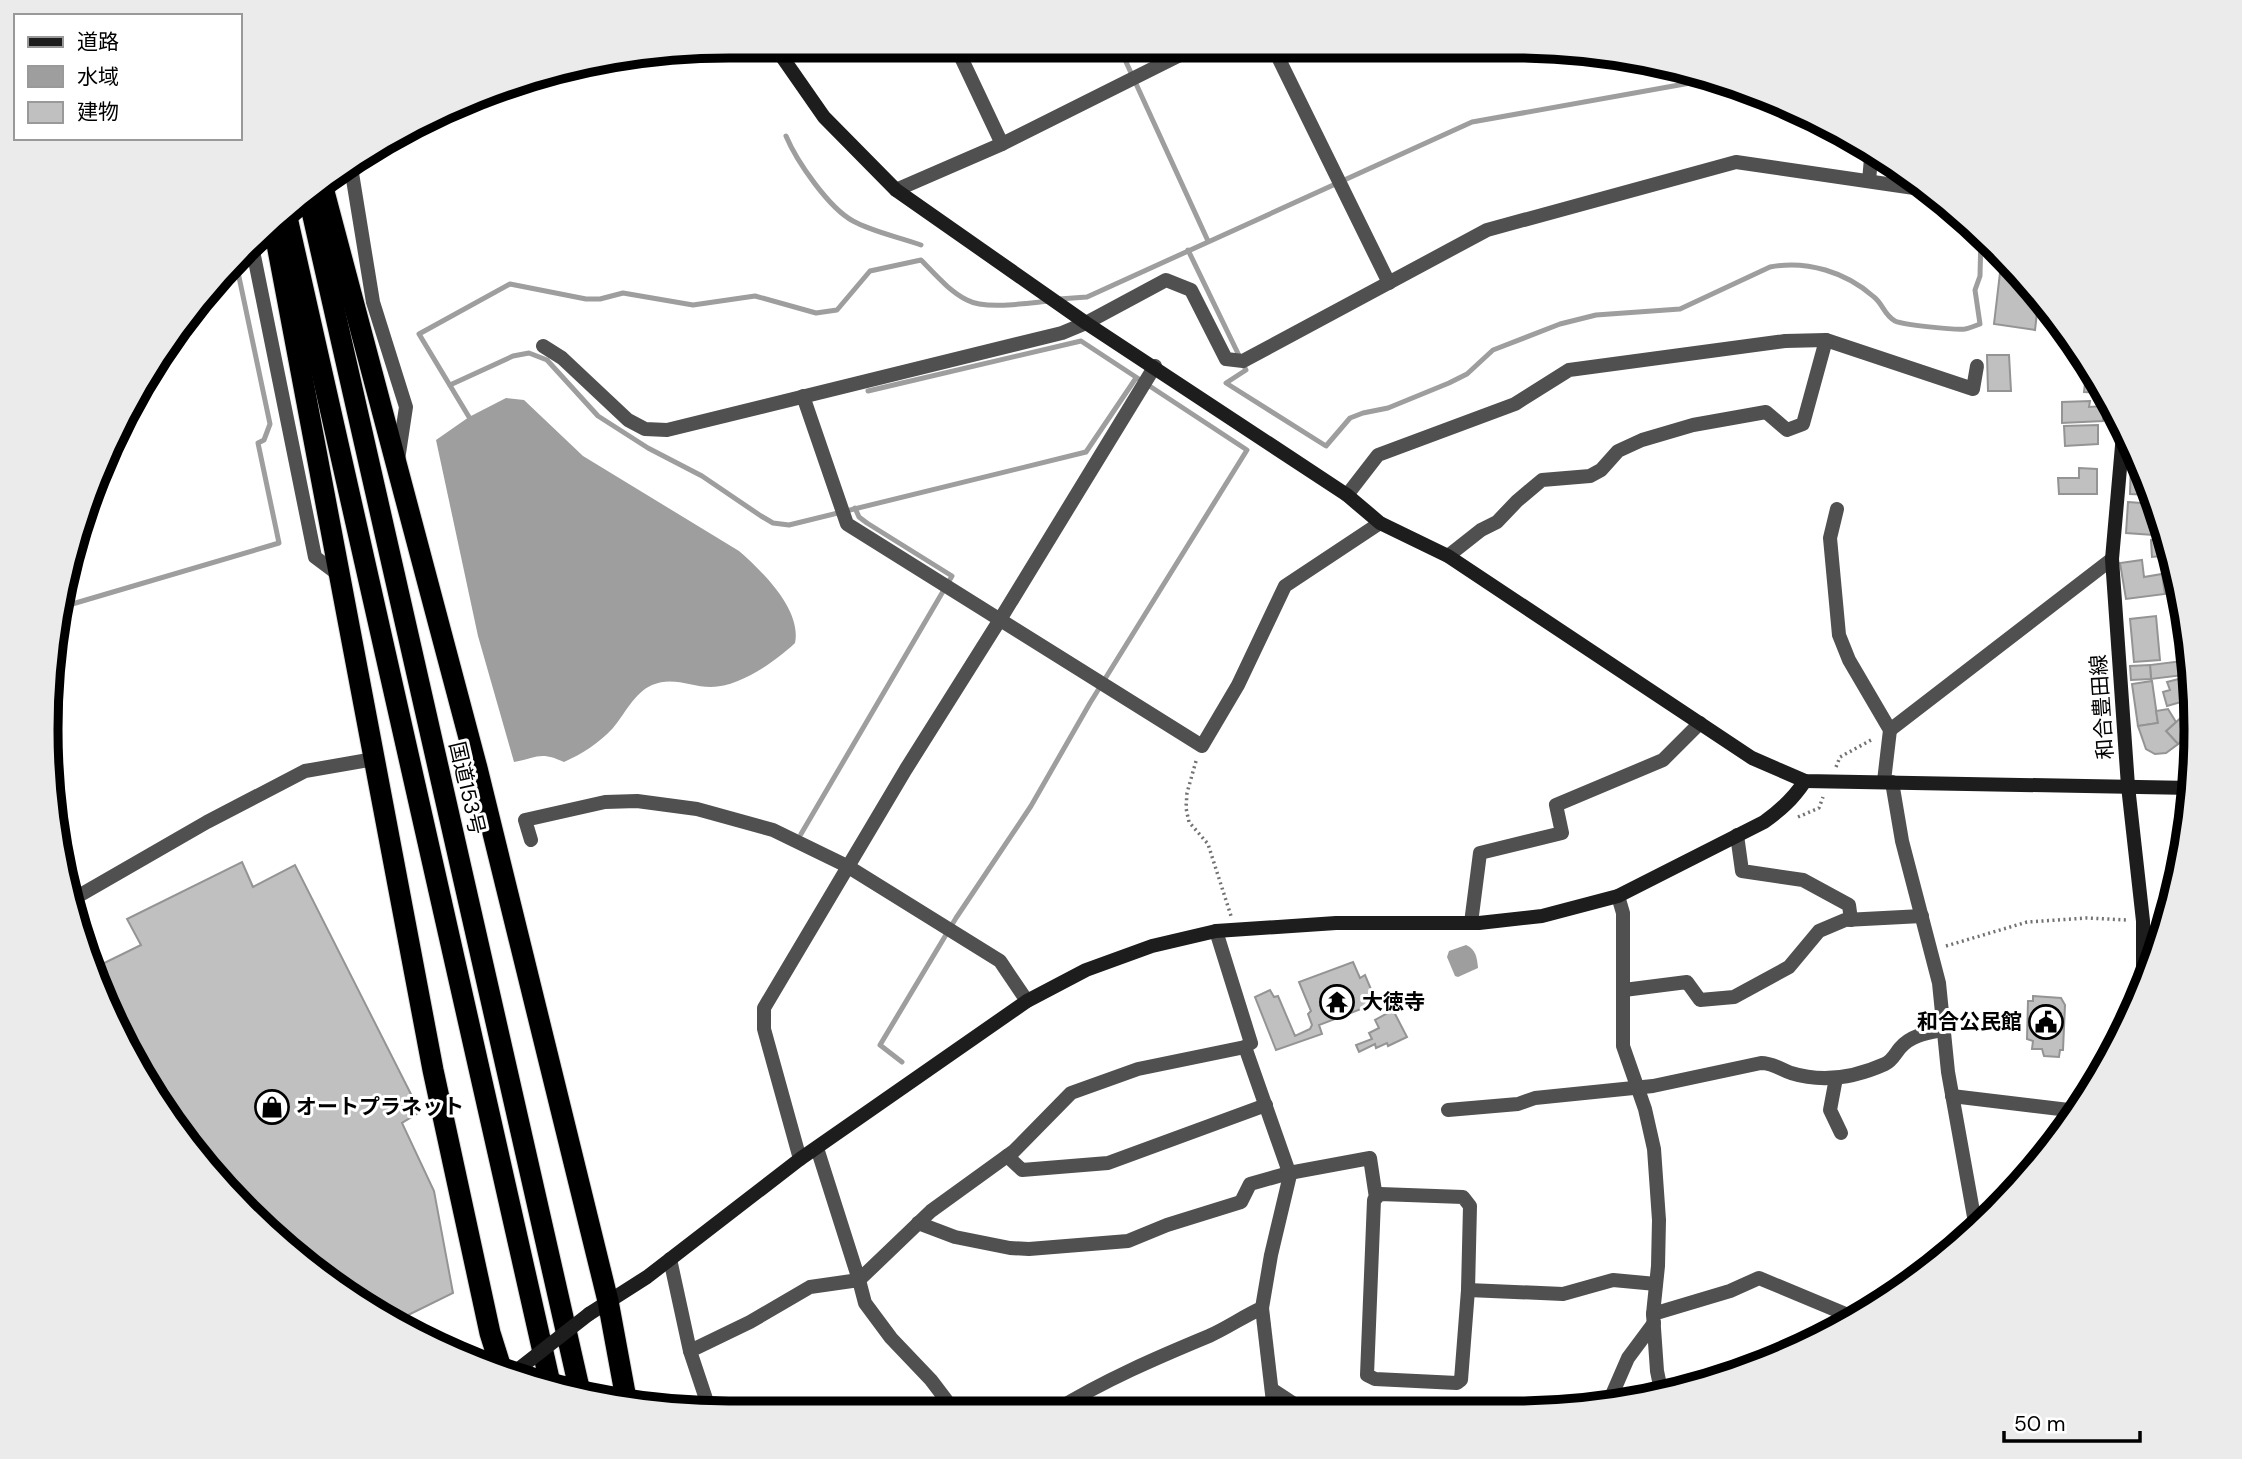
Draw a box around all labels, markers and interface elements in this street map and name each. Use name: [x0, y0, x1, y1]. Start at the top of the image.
legend: [14, 14, 242, 140]
text: 道路: [77, 28, 119, 56]
text: 水域: [77, 63, 119, 91]
text: 建物: [77, 98, 119, 126]
street label: 和合豊田線: [2084, 654, 2120, 760]
street label: 国道153号: [443, 739, 491, 837]
temple icon: 大徳寺: [1318, 983, 1356, 1021]
place label: 大徳寺: [1362, 988, 1425, 1016]
public building icon: 和合公民館: [2027, 1003, 2065, 1041]
place label: 和合公民館: [1917, 1008, 2022, 1036]
shop icon: オートプラネット: [253, 1088, 291, 1126]
place label: オートプラネット: [296, 1093, 464, 1121]
scale bar: [2004, 1400, 2140, 1444]
text: 50 m: [2014, 1410, 2065, 1438]

